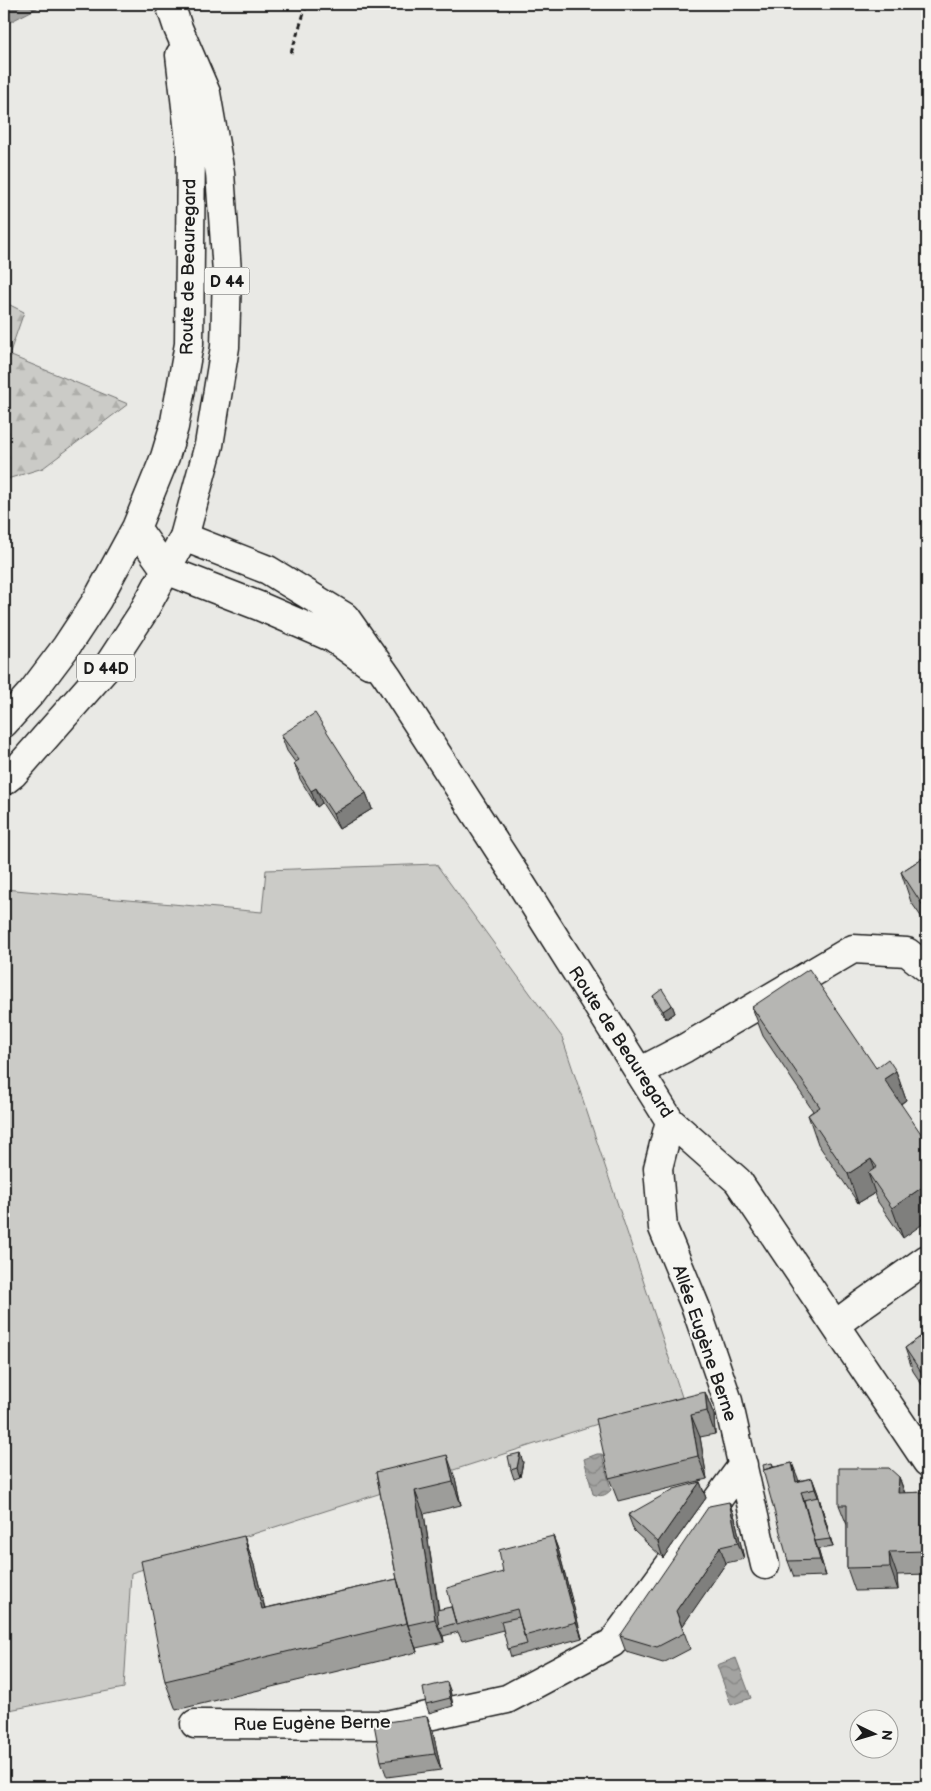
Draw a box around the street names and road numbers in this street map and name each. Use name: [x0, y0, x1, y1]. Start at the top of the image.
street label: Route de Beauregard: [176, 179, 201, 355]
road number: D 44: [204, 268, 250, 294]
road number: D 44D: [77, 654, 135, 681]
street label: Route de Beauregard: [564, 963, 677, 1122]
street label: Allée Eugène Berne: [668, 1262, 741, 1424]
street label: Rue Eugène Berne: [233, 1712, 391, 1735]

